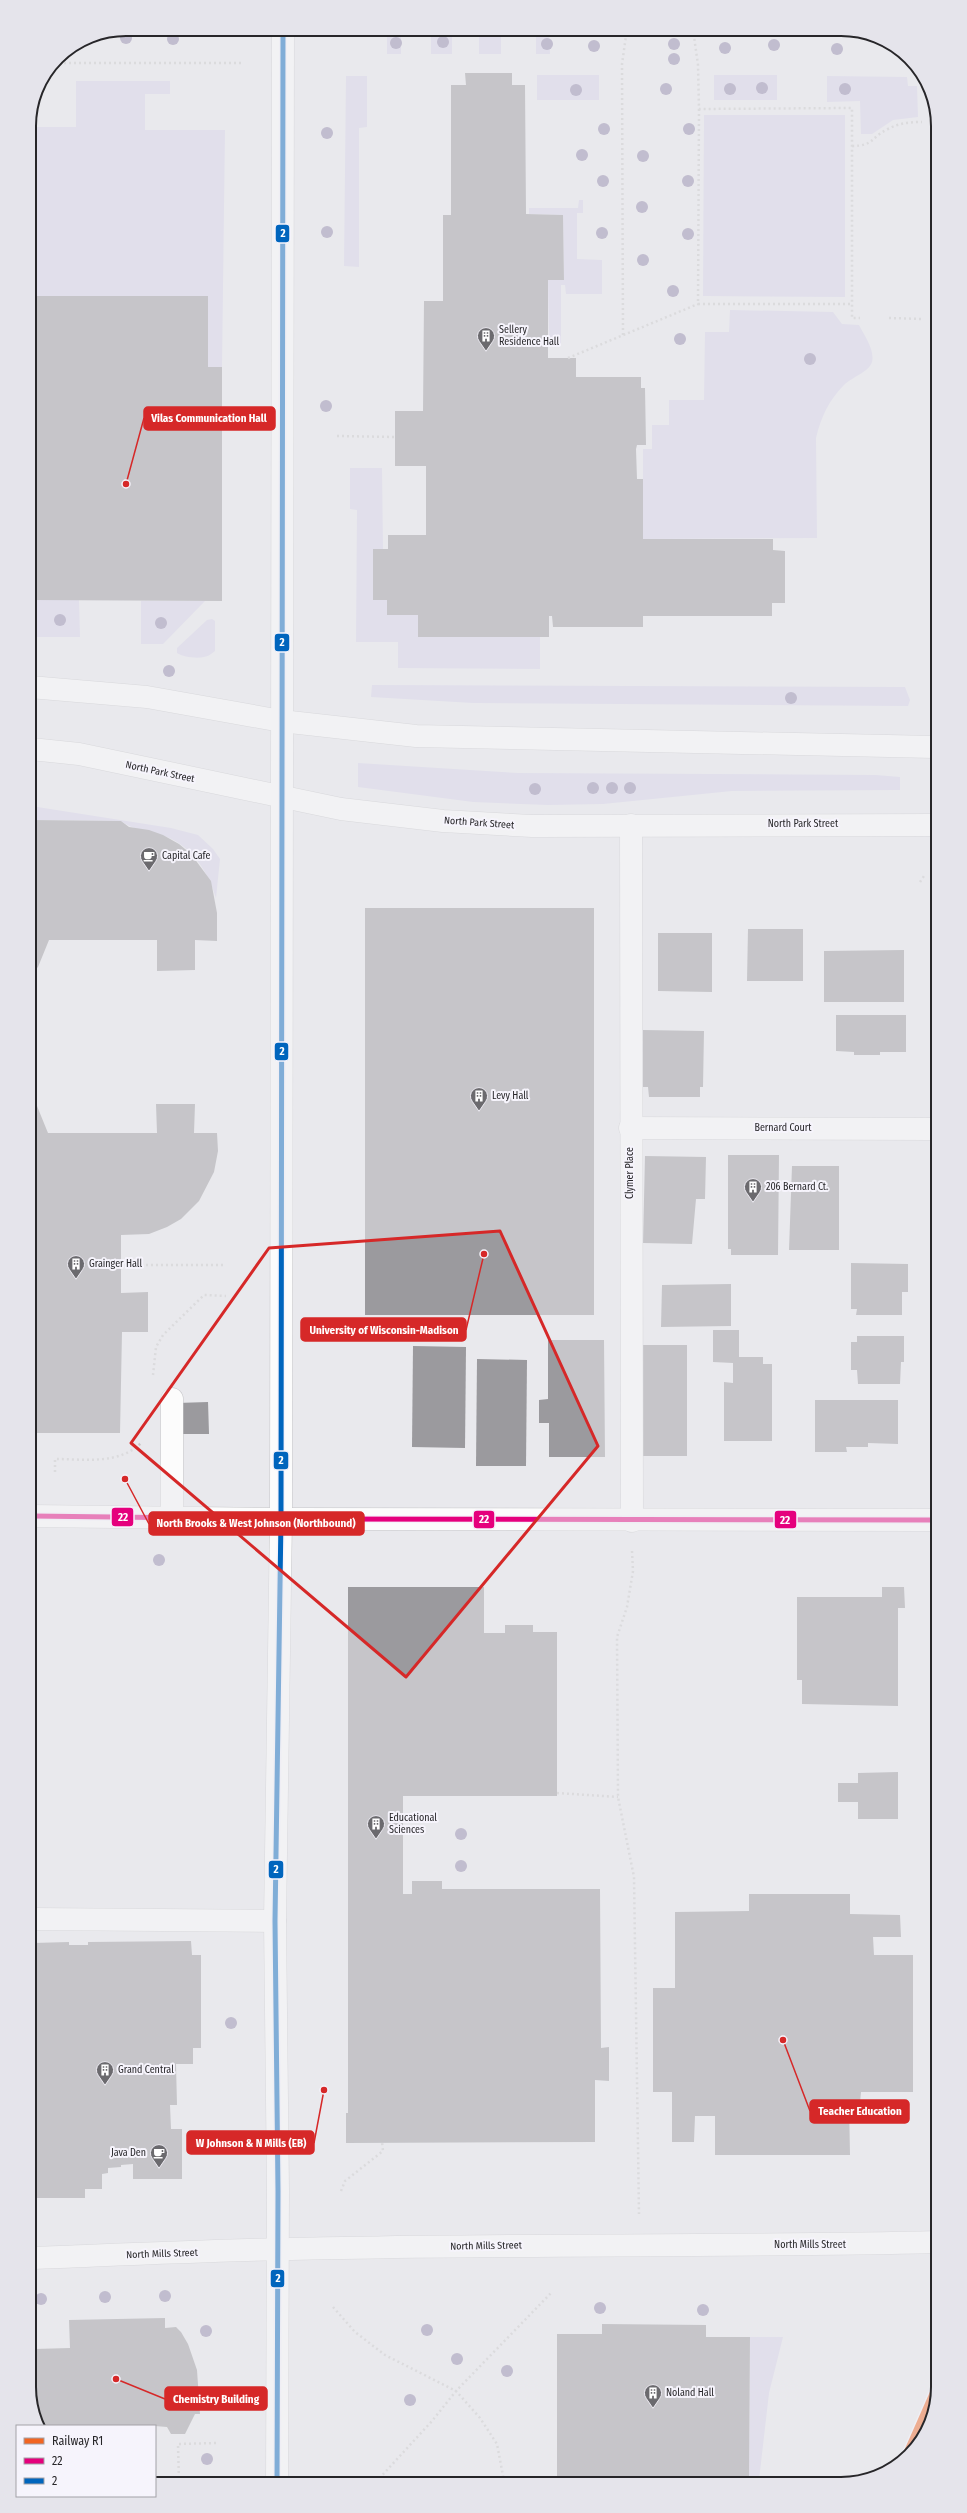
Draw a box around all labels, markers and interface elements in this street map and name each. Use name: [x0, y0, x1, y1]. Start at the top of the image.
line badge: 2: [275, 224, 290, 243]
text: 2: [279, 227, 286, 240]
place label: Sellery Residence Hall: [499, 324, 559, 348]
building icon: Sellery Residence Hall: [476, 326, 496, 351]
callout: Vilas Communication Hall: [144, 407, 275, 430]
text: Vilas Communication Hall: [150, 412, 268, 425]
line badge: 2: [274, 633, 290, 652]
text: 2: [278, 636, 285, 649]
street label: North Park Street: [124, 759, 196, 785]
street label: North Park Street: [443, 815, 515, 831]
street label: North Park Street: [768, 818, 839, 830]
cafe icon: Capital Cafe: [139, 846, 159, 871]
place label: Capital Cafe: [162, 850, 211, 862]
line badge: 2: [274, 1042, 289, 1061]
text: 2: [278, 1045, 285, 1058]
building icon: Levy Hall: [469, 1086, 489, 1111]
place label: Levy Hall: [492, 1090, 529, 1102]
street label: Bernard Court: [754, 1122, 812, 1134]
street label: Clymer Place: [624, 1147, 636, 1199]
building icon: 206 Bernard Ct.: [743, 1177, 763, 1202]
place label: 206 Bernard Ct.: [766, 1181, 828, 1193]
building icon: Grainger Hall: [66, 1254, 86, 1279]
place label: Grainger Hall: [89, 1258, 142, 1270]
callout: University of Wisconsin-Madison: [301, 1318, 466, 1341]
text: University of Wisconsin-Madison: [309, 1324, 459, 1337]
line badge: 2: [273, 1451, 289, 1470]
text: 2: [277, 1454, 284, 1467]
line badge: 22: [111, 1507, 134, 1527]
line badge: 22: [473, 1510, 495, 1529]
line badge: 22: [774, 1510, 797, 1529]
text: 22: [117, 1511, 128, 1524]
callout: North Brooks & West Johnson (Northbound): [149, 1512, 364, 1535]
text: 22: [478, 1513, 489, 1526]
text: 22: [779, 1514, 790, 1527]
text: North Brooks & West Johnson (Northbound): [157, 1517, 356, 1530]
place label: Educational Sciences: [389, 1812, 437, 1836]
building icon: Educational Sciences: [366, 1814, 386, 1839]
line badge: 2: [268, 1860, 284, 1879]
text: 2: [272, 1863, 279, 1876]
building icon: Grand Central: [95, 2060, 115, 2085]
place label: Grand Central: [118, 2064, 174, 2076]
callout: Teacher Education: [810, 2100, 909, 2123]
text: Teacher Education: [818, 2105, 902, 2118]
callout: W Johnson & N Mills (EB): [187, 2131, 314, 2154]
text: W Johnson & N Mills (EB): [196, 2137, 307, 2150]
cafe icon: Java Den: [149, 2143, 169, 2168]
place label: Java Den: [111, 2147, 146, 2159]
street label: North Mills Street: [450, 2239, 523, 2253]
street label: North Mills Street: [774, 2239, 847, 2251]
street label: North Mills Street: [126, 2247, 199, 2261]
line badge: 2: [270, 2269, 285, 2288]
text: 2: [274, 2272, 281, 2285]
building icon: Noland Hall: [643, 2383, 663, 2408]
callout: Chemistry Building: [165, 2387, 267, 2410]
place label: Noland Hall: [666, 2387, 714, 2399]
text: Chemistry Building: [173, 2393, 260, 2406]
legend: [16, 2425, 156, 2497]
text: Railway R1: [52, 2434, 103, 2448]
text: 22: [52, 2454, 63, 2468]
text: 2: [52, 2474, 57, 2488]

